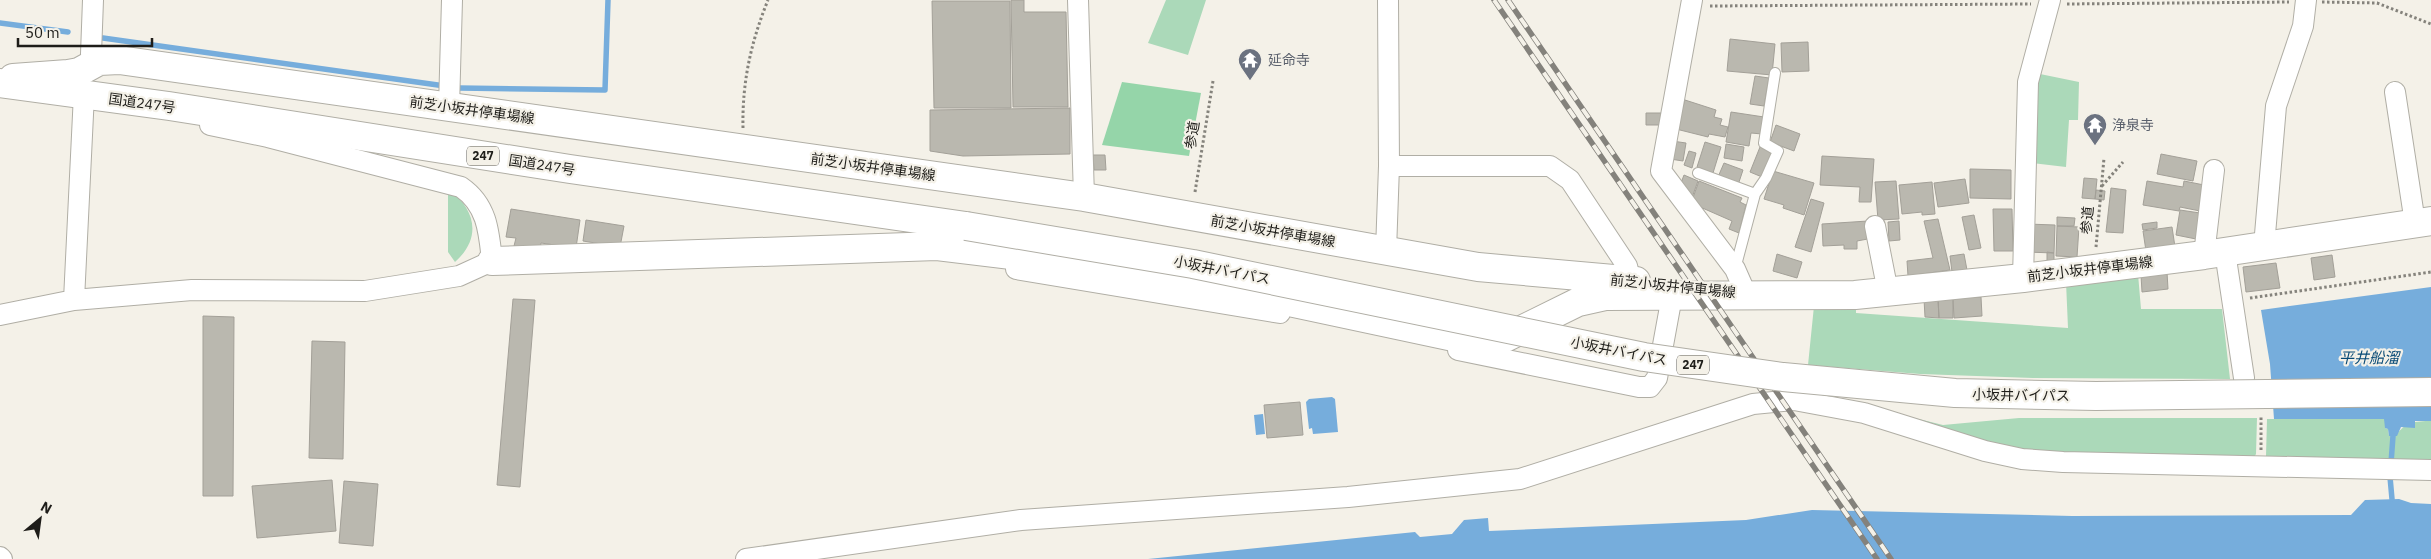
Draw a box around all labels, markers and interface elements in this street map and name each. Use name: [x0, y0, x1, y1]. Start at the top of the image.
scale bar: [18, 15, 151, 47]
text: 50 m: [25, 23, 60, 42]
temple icon: 延命寺: [1237, 47, 1263, 81]
place label: 延命寺: [1268, 51, 1310, 69]
street label: 国道247号: [107, 89, 177, 117]
street label: 前芝小坂井停車場線: [408, 92, 536, 128]
temple icon: 浄泉寺: [2082, 112, 2108, 146]
place label: 浄泉寺: [2112, 116, 2154, 134]
street label: 参道: [1181, 120, 1203, 150]
road number: 247: [467, 146, 499, 166]
street label: 前芝小坂井停車場線: [809, 149, 937, 185]
street label: 国道247号: [507, 151, 577, 179]
street label: 参道: [2077, 205, 2097, 235]
street label: 前芝小坂井停車場線: [1209, 211, 1337, 251]
street label: 小坂井バイパス: [1172, 252, 1272, 288]
street label: 前芝小坂井停車場線: [2026, 252, 2154, 286]
street label: 前芝小坂井停車場線: [1609, 270, 1737, 302]
street label: 小坂井バイパス: [1569, 333, 1669, 369]
water label: 平井船溜: [2339, 348, 2401, 367]
road number: 247: [1677, 356, 1709, 374]
street label: 小坂井バイパス: [1972, 385, 2070, 405]
north arrow: [15, 494, 65, 544]
text: N: [38, 497, 55, 518]

